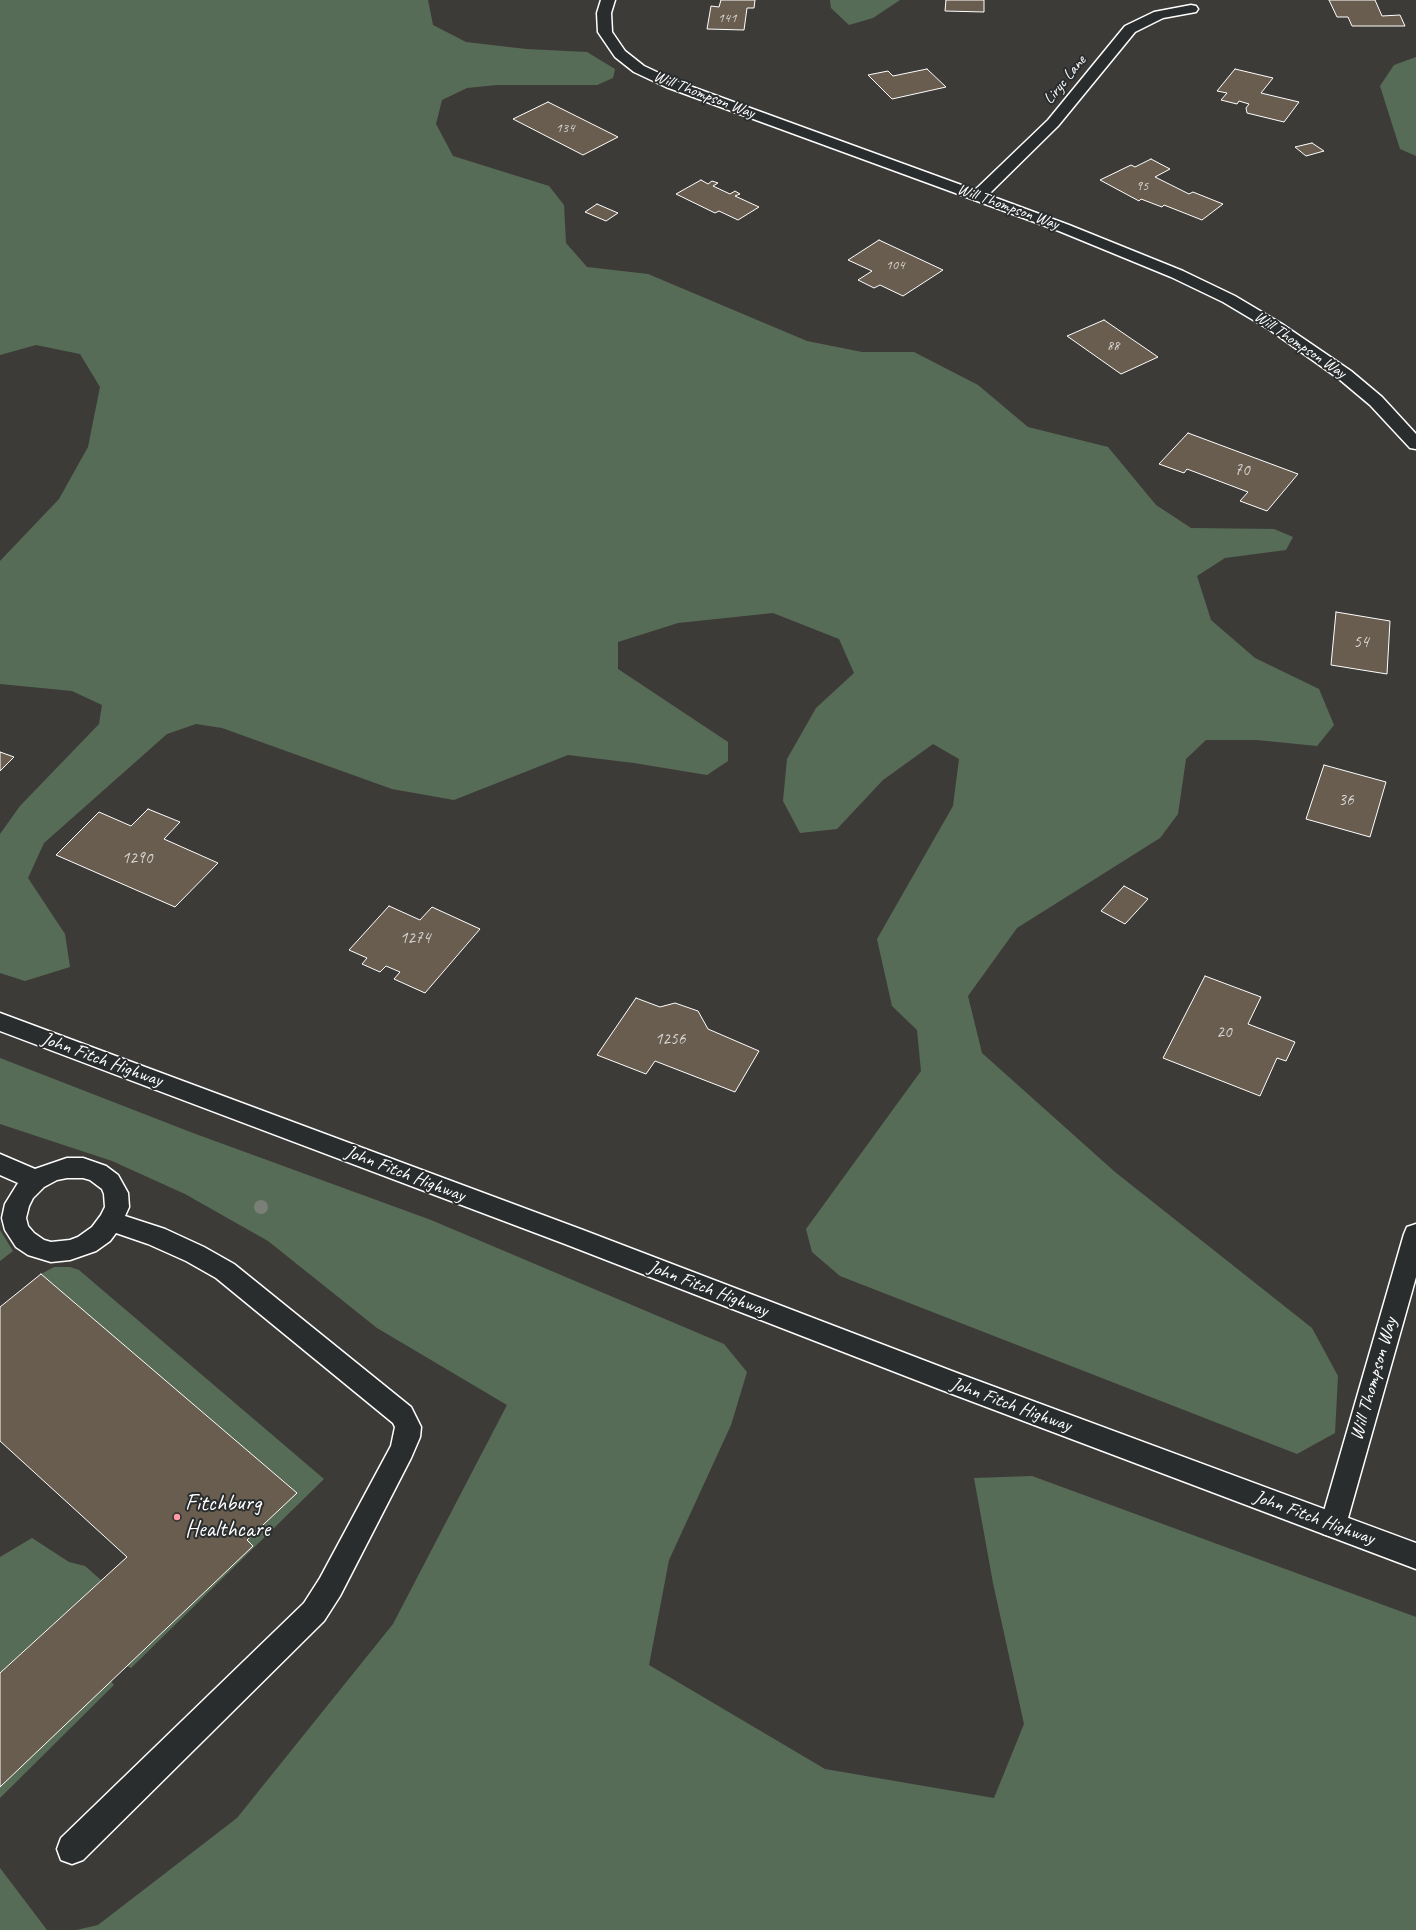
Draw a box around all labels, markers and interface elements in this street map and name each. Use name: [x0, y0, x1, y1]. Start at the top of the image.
house number: 141: [718, 10, 736, 26]
street label: Liryc Lane: [1040, 52, 1090, 108]
street label: Will Thompson Way: [651, 67, 757, 123]
house number: 134: [556, 120, 574, 136]
house number: 95: [1136, 178, 1148, 194]
street label: Will Thompson Way: [955, 180, 1061, 234]
house number: 104: [886, 257, 904, 273]
street label: Will Thompson Way: [1250, 307, 1350, 383]
house number: 88: [1107, 338, 1119, 354]
house number: 70: [1234, 461, 1250, 481]
house number: 54: [1353, 633, 1369, 653]
house number: 36: [1338, 791, 1354, 811]
house number: 1290: [122, 849, 152, 869]
house number: 1274: [400, 929, 430, 949]
house number: 20: [1216, 1023, 1232, 1043]
street label: John Fitch Highway: [39, 1028, 165, 1092]
house number: 1256: [655, 1030, 685, 1050]
street label: John Fitch Highway: [342, 1141, 468, 1207]
street label: John Fitch Highway: [645, 1256, 771, 1322]
street label: Will Thompson Way: [1346, 1315, 1402, 1443]
street label: John Fitch Highway: [948, 1373, 1074, 1437]
street label: John Fitch Highway: [1251, 1486, 1377, 1550]
place label: Fitchburg Healthcare: [185, 1490, 270, 1544]
marker: Fitchburg Healthcare: [172, 1512, 182, 1522]

